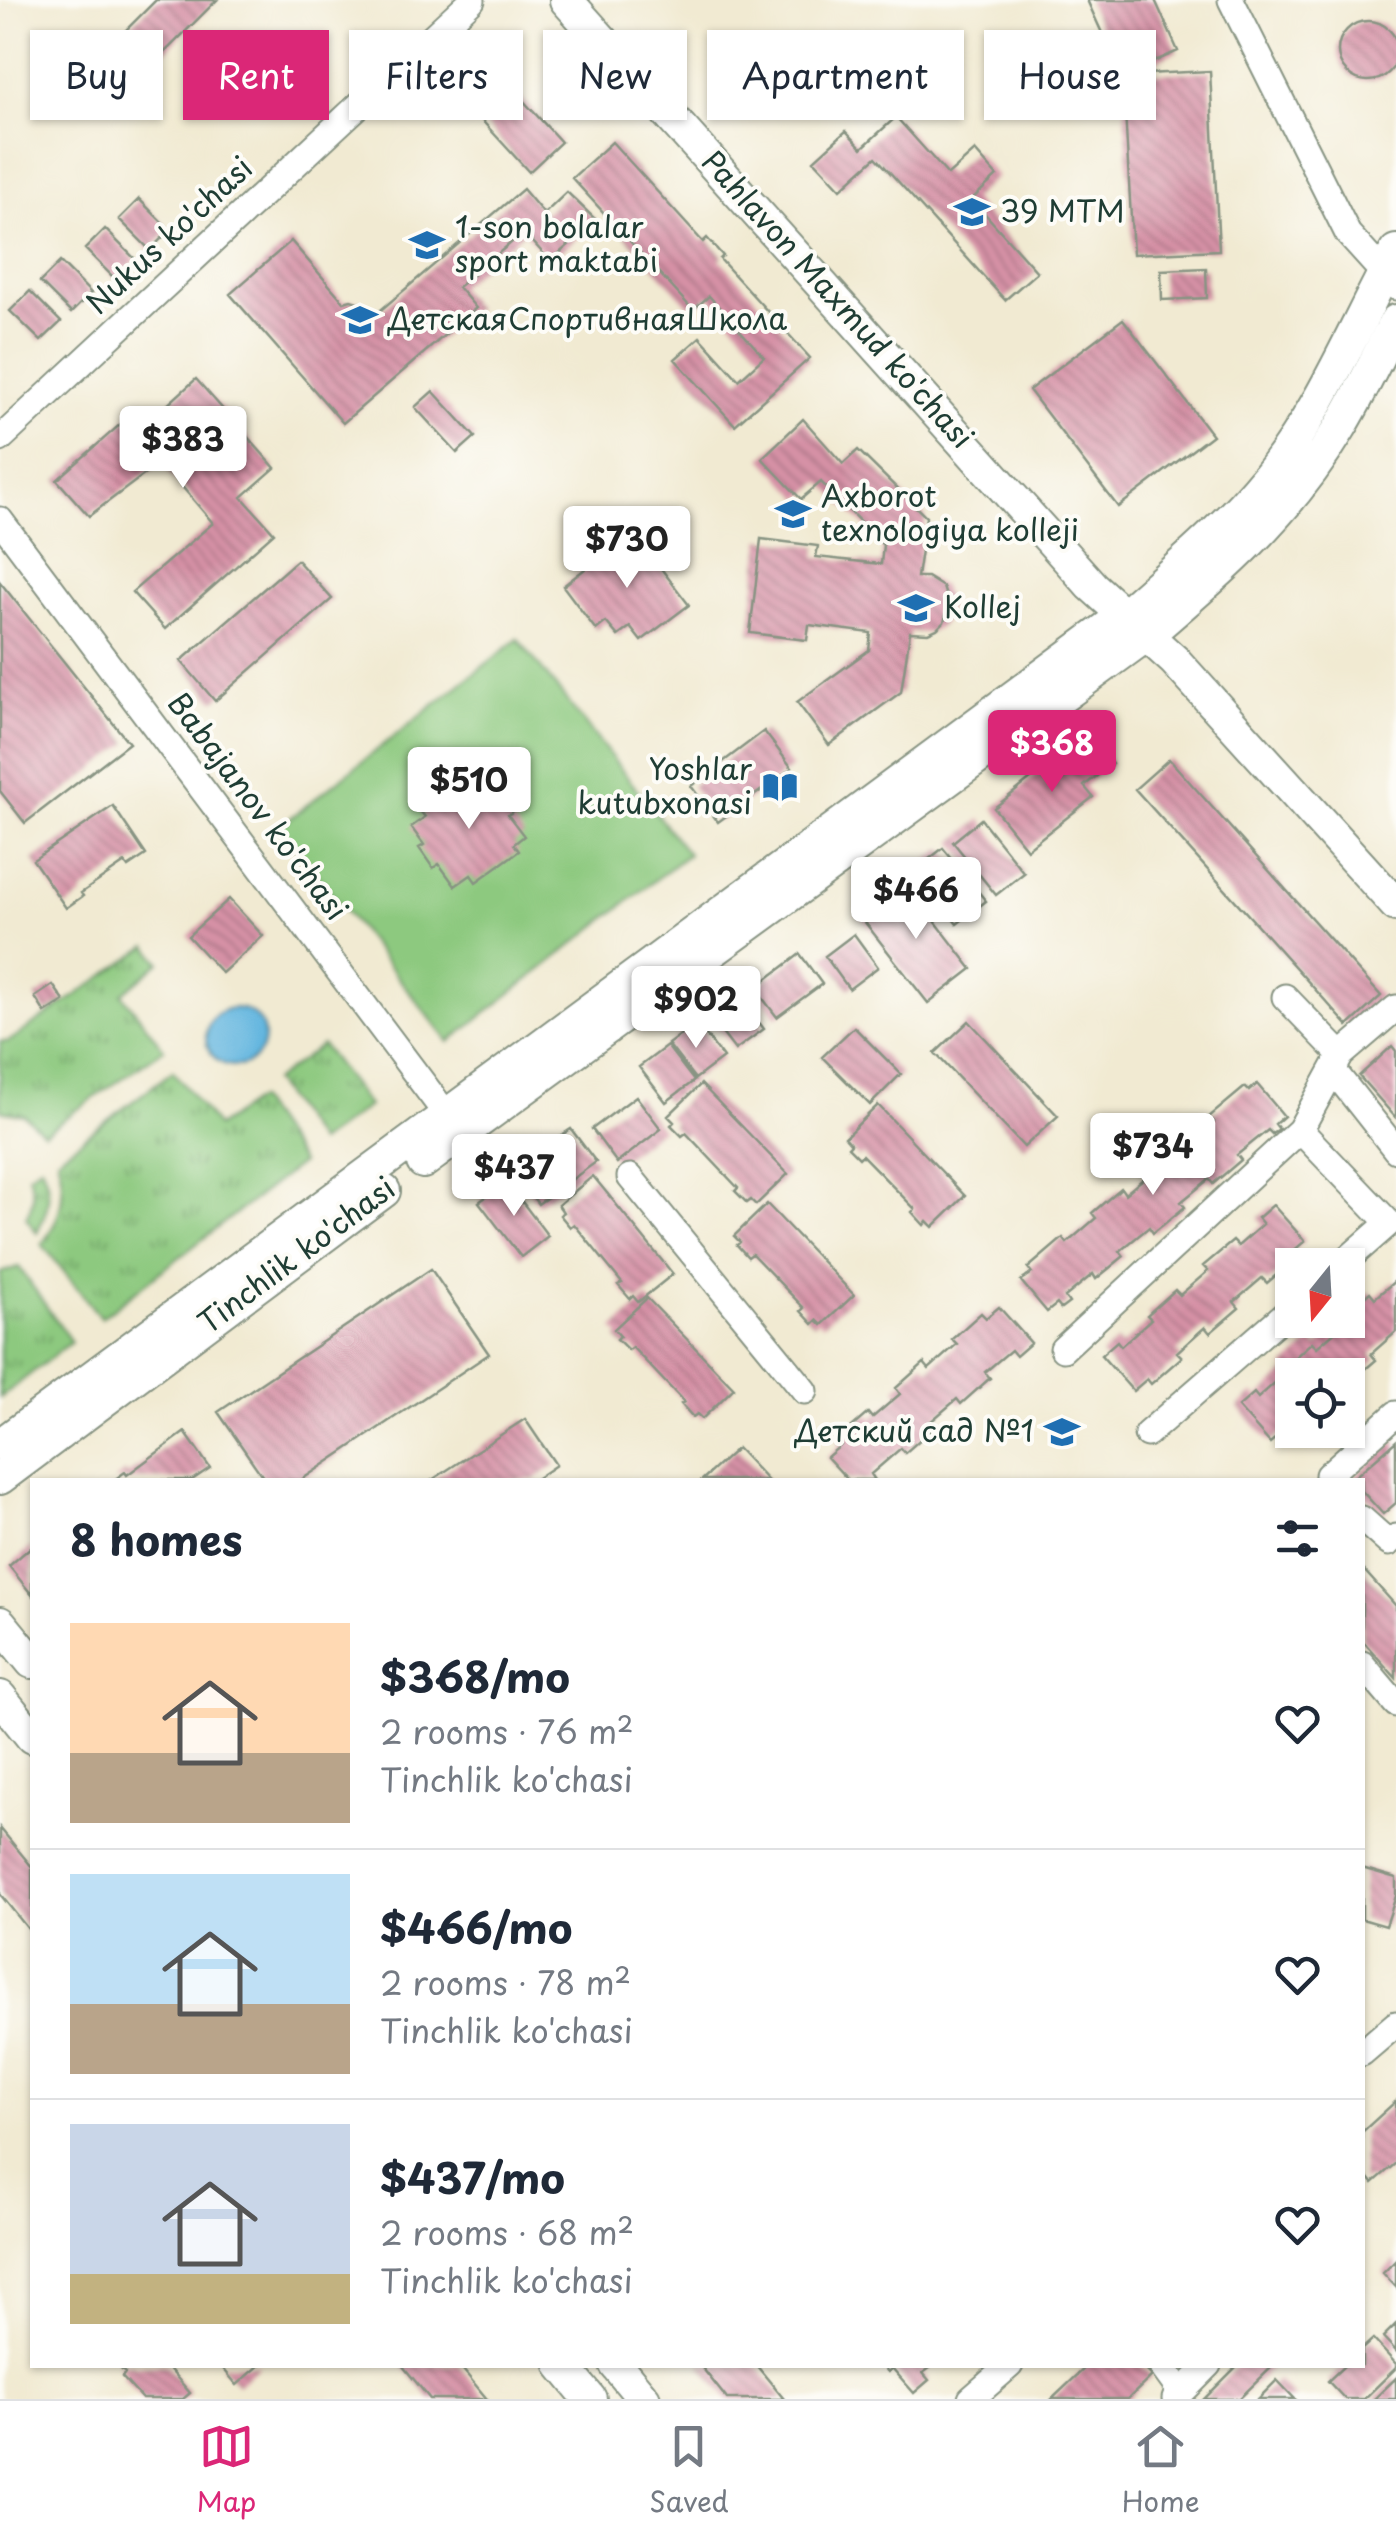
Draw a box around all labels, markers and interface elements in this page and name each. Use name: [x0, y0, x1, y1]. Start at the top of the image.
chip: Buy: [30, 30, 163, 120]
chip: Rent: [183, 30, 329, 120]
chip: Filters: [349, 30, 523, 120]
chip: New: [543, 30, 687, 120]
chip: Apartment: [707, 30, 964, 120]
chip: House: [984, 30, 1156, 120]
street label: Pahlavon Maxmud ko'chasi: [692, 139, 985, 457]
street label: Nukus ko'chasi: [75, 145, 262, 323]
place label: 39 MTM: [1000, 187, 1125, 232]
school or university icon: 39 MTM: [953, 193, 991, 231]
place label: 1-son bolalar sport maktabi: [455, 203, 658, 282]
school or university icon: 1-son bolalar sport maktabi: [408, 226, 446, 264]
place label: ДетскаяСпортивнаяШкола: [387, 295, 787, 340]
school or university icon: ДетскаяСпортивнаяШкола: [341, 301, 379, 339]
pin: $383: [124, 406, 242, 491]
text: $383: [142, 414, 224, 462]
place label: Axborot texnologiya kolleji: [821, 472, 1079, 551]
school or university icon: Axborot texnologiya kolleji: [774, 495, 812, 533]
pin: $730: [568, 506, 686, 591]
text: $730: [585, 514, 669, 562]
place label: Kollej: [944, 583, 1021, 628]
school or university icon: Kollej: [897, 589, 935, 627]
street label: Babajanov ko'chasi: [158, 682, 360, 929]
pin: $368: [993, 710, 1111, 795]
text: $368: [1010, 718, 1094, 766]
place label: Yoshlar kutubxonasi: [577, 745, 752, 824]
pin: $510: [410, 747, 528, 832]
text: $510: [430, 755, 508, 803]
library icon: Yoshlar kutubxonasi: [761, 768, 799, 806]
pin: $466: [857, 857, 975, 942]
text: $466: [873, 865, 959, 913]
pin: $902: [637, 966, 755, 1051]
text: $902: [654, 974, 739, 1022]
pin: $734: [1094, 1113, 1212, 1198]
text: $734: [1112, 1121, 1194, 1169]
pin: $437: [455, 1134, 573, 1219]
text: $437: [474, 1142, 554, 1190]
street label: Tinchlik ko'chasi: [187, 1165, 404, 1343]
north arrow: [1275, 1248, 1365, 1338]
map controls: [1275, 1248, 1365, 1448]
button: locate: [1275, 1358, 1365, 1448]
place label: Детский сад №1: [794, 1407, 1034, 1452]
school or university icon: Детский сад №1: [1043, 1413, 1081, 1451]
text: 8 homes: [70, 1507, 243, 1570]
icon: filters: [1270, 1511, 1325, 1566]
text: $368/mo: [380, 1644, 570, 1707]
icon: home: [150, 1663, 270, 1783]
icon: heart: [1270, 1696, 1325, 1751]
text: 2 rooms · 76 m²: [380, 1707, 634, 1755]
text: Tinchlik ko'chasi: [380, 1755, 633, 1803]
text: $466/mo: [380, 1895, 572, 1958]
icon: home: [150, 1914, 270, 2034]
icon: heart: [1270, 1947, 1325, 2002]
text: 2 rooms · 78 m²: [380, 1958, 631, 2006]
text: Tinchlik ko'chasi: [380, 2006, 633, 2054]
text: $437/mo: [380, 2145, 565, 2208]
icon: home: [150, 2164, 270, 2284]
icon: heart: [1270, 2197, 1325, 2252]
text: 2 rooms · 68 m²: [380, 2208, 634, 2256]
text: Tinchlik ko'chasi: [380, 2256, 633, 2304]
tab: Map: [196, 2419, 256, 2522]
tab: Saved: [649, 2419, 729, 2522]
tab: Home: [1122, 2419, 1200, 2522]

